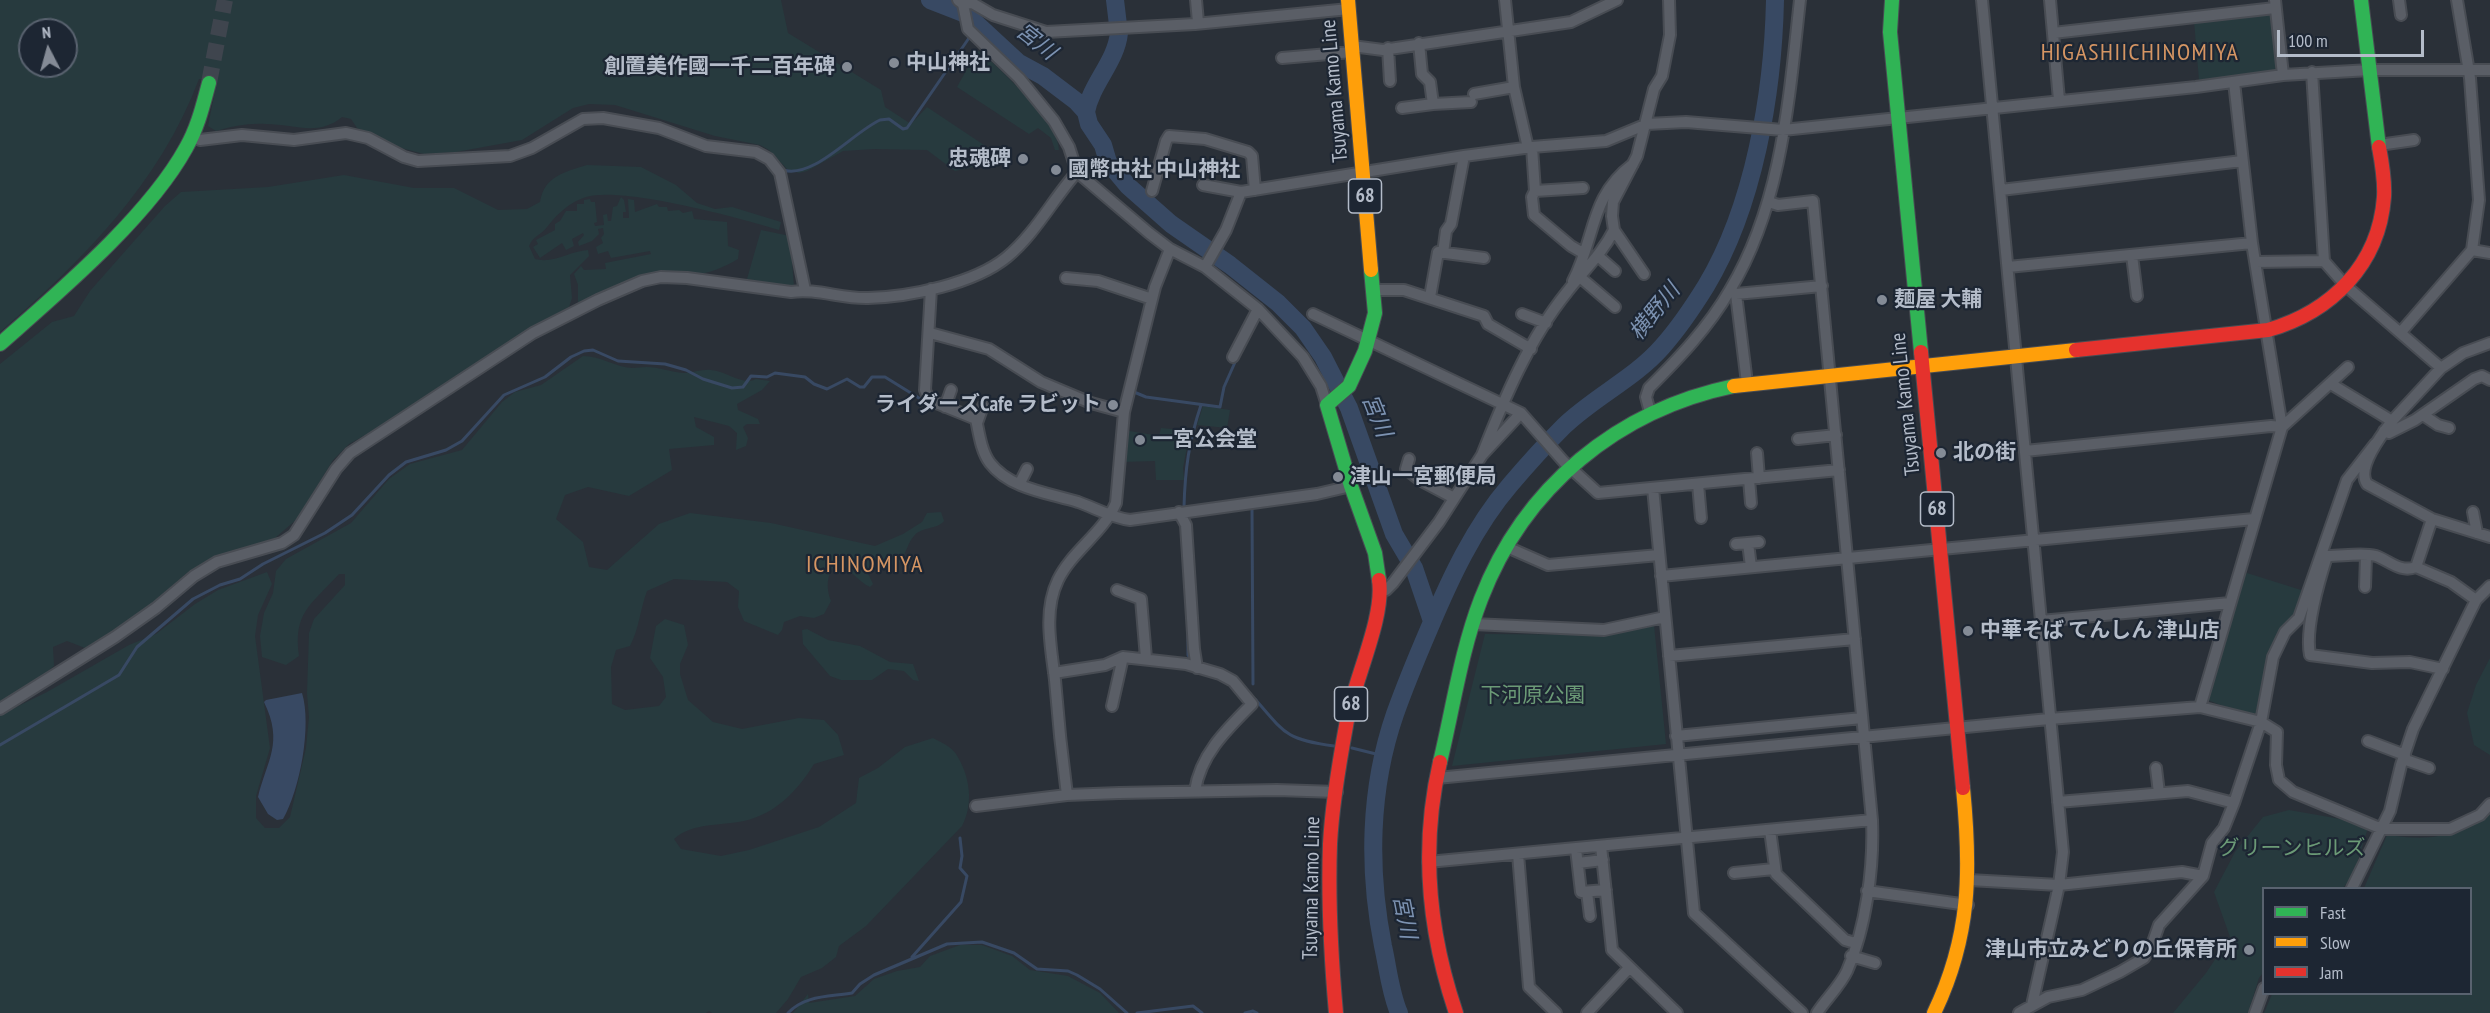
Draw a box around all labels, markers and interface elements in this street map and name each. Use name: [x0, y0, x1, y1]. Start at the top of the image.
north arrow: [18, 18, 78, 78]
water label: 宮川: [1011, 18, 1061, 66]
scale bar: [2280, 18, 2427, 56]
street label: Tsuyama Kamo Line: [1316, 19, 1354, 163]
text: N: [41, 22, 52, 42]
text: 100 m: [2288, 29, 2328, 52]
district label: HIGASHIICHINOMIYA: [2041, 39, 2239, 67]
place label: 中山神社: [906, 50, 990, 76]
place label: 創置美作國一千二百年碑: [604, 54, 835, 80]
marker: 中山神社: [887, 56, 901, 70]
marker: 創置美作國一千二百年碑: [840, 60, 854, 74]
place label: 忠魂碑: [948, 146, 1011, 172]
marker: 忠魂碑: [1016, 152, 1030, 166]
place label: 國幣中社 中山神社: [1068, 157, 1240, 183]
marker: 國幣中社 中山神社: [1049, 163, 1063, 177]
road number: 68: [1348, 179, 1382, 213]
water label: 横野川: [1624, 278, 1686, 346]
place label: 麺屋 大輔: [1894, 287, 1982, 313]
marker: 麺屋 大輔: [1875, 293, 1889, 307]
street label: Tsuyama Kamo Line: [1886, 331, 1926, 477]
water label: 宮川: [1356, 391, 1396, 441]
place label: ライダーズCafe ラビット: [875, 392, 1101, 418]
marker: ライダーズCafe ラビット: [1106, 398, 1120, 412]
place label: 一宮公会堂: [1152, 427, 1257, 453]
marker: 一宮公会堂: [1133, 433, 1147, 447]
place label: 北の街: [1953, 440, 2016, 466]
marker: 北の街: [1934, 446, 1948, 460]
place label: 津山一宮郵便局: [1350, 464, 1497, 490]
marker: 津山一宮郵便局: [1331, 470, 1345, 484]
road number: 68: [1920, 492, 1954, 526]
district label: ICHINOMIYA: [806, 551, 924, 579]
place label: 中華そば てんしん 津山店: [1980, 618, 2220, 644]
marker: 中華そば てんしん 津山店: [1961, 624, 1975, 638]
park label: 下河原公園: [1481, 683, 1585, 709]
road number: 68: [1334, 687, 1368, 721]
street label: Tsuyama Kamo Line: [1298, 816, 1326, 960]
park label: グリーンヒルズ: [2219, 836, 2365, 862]
legend: [2262, 887, 2472, 995]
water label: 宮川: [1387, 893, 1421, 941]
text: Fast: [2320, 901, 2346, 924]
text: Slow: [2320, 931, 2350, 954]
place label: 津山市立みどりの丘保育所: [1985, 937, 2237, 963]
marker: 津山市立みどりの丘保育所: [2242, 943, 2256, 957]
text: Jam: [2320, 961, 2343, 984]

